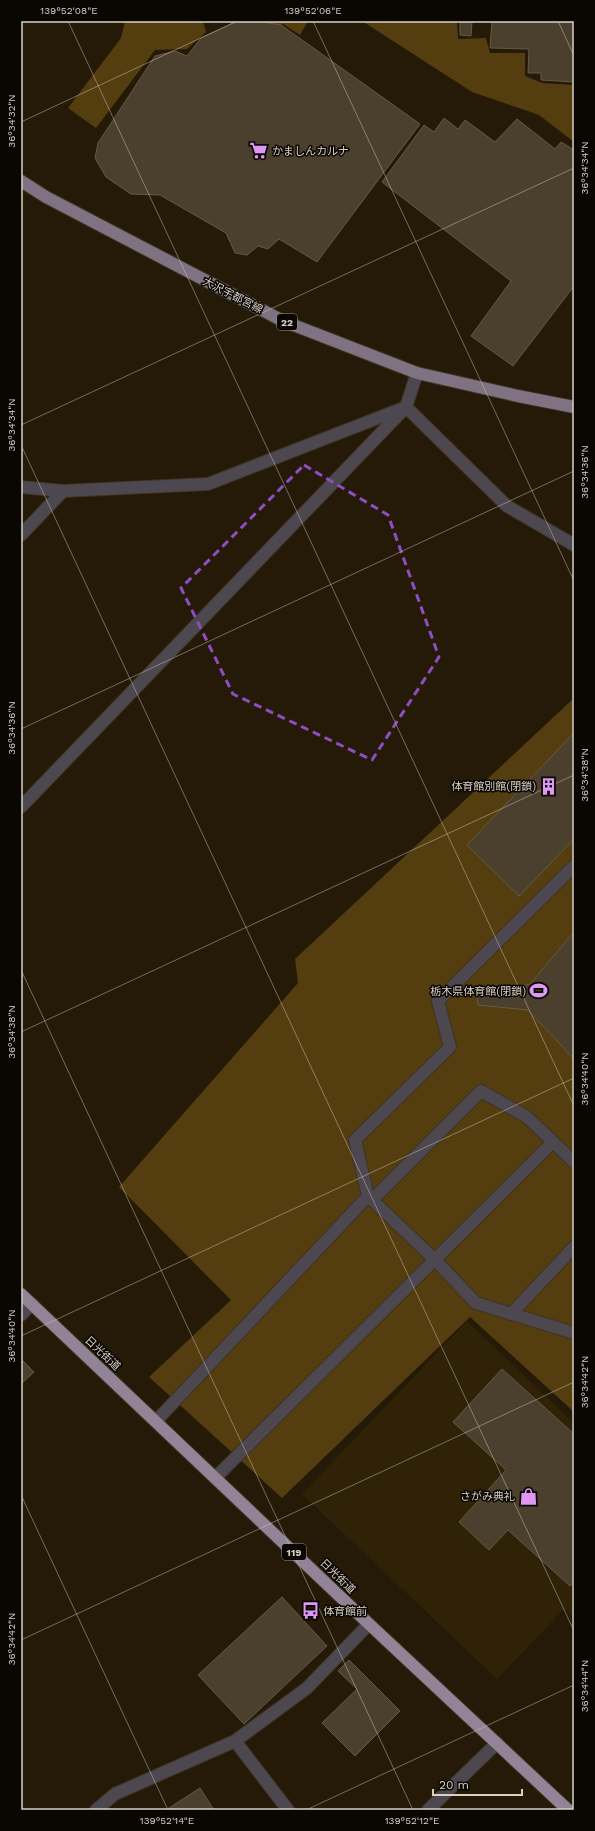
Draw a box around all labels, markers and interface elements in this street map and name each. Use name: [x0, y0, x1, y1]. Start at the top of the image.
text: 139°52'08"E: [40, 5, 98, 16]
text: 139°52'06"E: [284, 5, 342, 16]
text: 36°34'32"N: [6, 94, 17, 148]
supermarket icon: かましんカルナ: [249, 141, 269, 161]
text: 36°34'34"N: [579, 141, 590, 195]
place label: かましんカルナ: [272, 145, 349, 158]
street label: 大沢宇都宮線: [200, 275, 265, 316]
road number: 22: [277, 314, 297, 330]
text: 36°34'34"N: [6, 398, 17, 452]
text: 36°34'36"N: [579, 445, 590, 499]
text: 36°34'36"N: [6, 701, 17, 755]
text: 36°34'38"N: [579, 748, 590, 802]
building icon: 体育館別館(閉鎖): [539, 776, 559, 796]
place label: 体育館別館(閉鎖): [451, 780, 536, 793]
sports icon: 栃木県体育館(閉鎖): [529, 981, 549, 1001]
place label: 栃木県体育館(閉鎖): [430, 985, 526, 998]
text: 36°34'38"N: [6, 1005, 17, 1059]
text: 36°34'40"N: [579, 1052, 590, 1106]
text: 36°34'40"N: [6, 1309, 17, 1363]
street label: 日光街道: [82, 1334, 123, 1373]
text: 36°34'42"N: [579, 1356, 590, 1408]
shop icon: さがみ典礼: [518, 1486, 538, 1506]
place label: さがみ典礼: [460, 1490, 515, 1503]
road number: 119: [282, 1544, 306, 1560]
street label: 日光街道: [317, 1556, 358, 1596]
bus stop icon: 体育館前: [300, 1601, 320, 1621]
place label: 体育館前: [323, 1605, 367, 1618]
text: 36°34'42"N: [6, 1613, 17, 1665]
text: 36°34'44"N: [579, 1660, 590, 1712]
scale bar: [433, 1771, 522, 1797]
text: 20 m: [439, 1778, 469, 1792]
text: 139°52'14"E: [140, 1815, 194, 1826]
text: 139°52'12"E: [385, 1815, 439, 1826]

